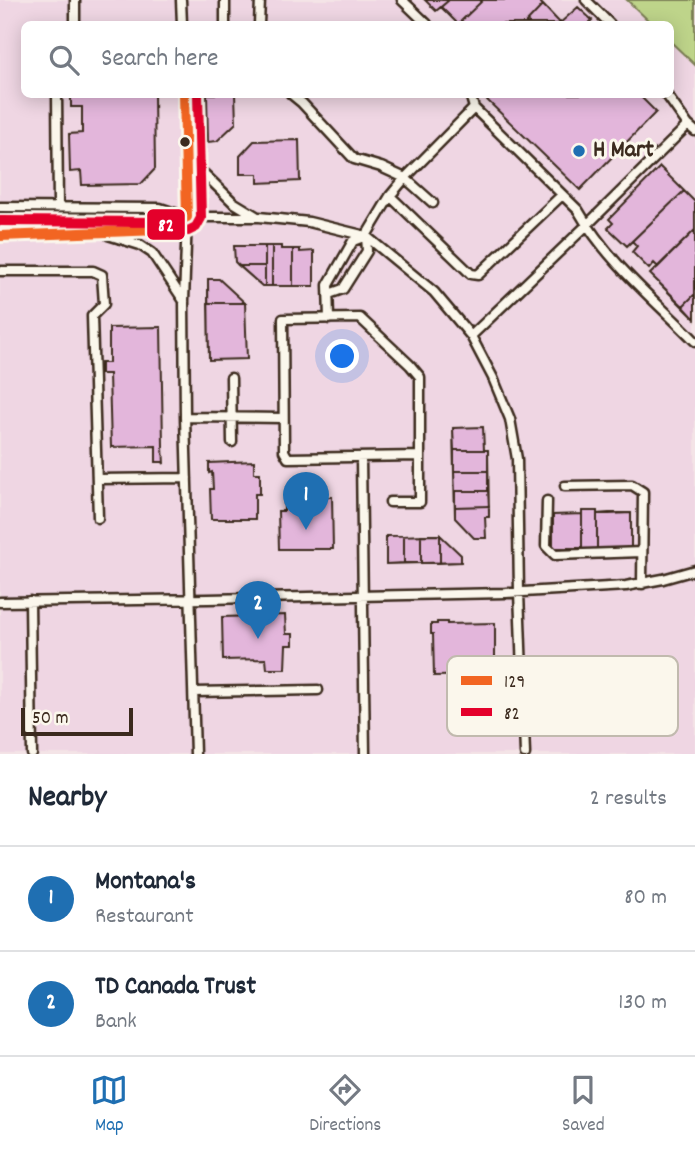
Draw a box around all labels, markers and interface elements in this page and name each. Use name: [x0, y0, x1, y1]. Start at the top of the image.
search box: [21, 21, 674, 98]
icon: search: [45, 41, 83, 79]
text: Search here: [101, 41, 219, 78]
place label: H Mart: [593, 134, 654, 168]
unlabelled marker: [178, 135, 192, 149]
marker: H Mart: [571, 143, 587, 159]
line badge: 82: [146, 208, 186, 241]
text: 82: [158, 214, 174, 241]
your location: [325, 339, 359, 373]
pin: 1: [283, 472, 329, 530]
pin: 2: [235, 581, 281, 639]
legend: [447, 656, 678, 736]
text: 129: [504, 670, 525, 697]
text: 82: [504, 702, 520, 729]
scale bar: [21, 705, 133, 737]
text: 50 m: [32, 706, 69, 733]
text: Nearby: [28, 778, 106, 821]
text: 2 results: [590, 783, 667, 816]
text: Montana's: [95, 864, 196, 901]
text: 1: [48, 882, 54, 915]
text: 80 m: [624, 882, 667, 915]
text: Restaurant: [95, 901, 194, 934]
text: TD Canada Trust: [95, 969, 256, 1006]
text: 2: [46, 987, 56, 1020]
text: 130 m: [618, 987, 667, 1020]
text: Bank: [95, 1006, 137, 1039]
tab: Map: [90, 1071, 128, 1140]
tab: Directions: [309, 1071, 381, 1140]
tab: Saved: [562, 1071, 605, 1140]

